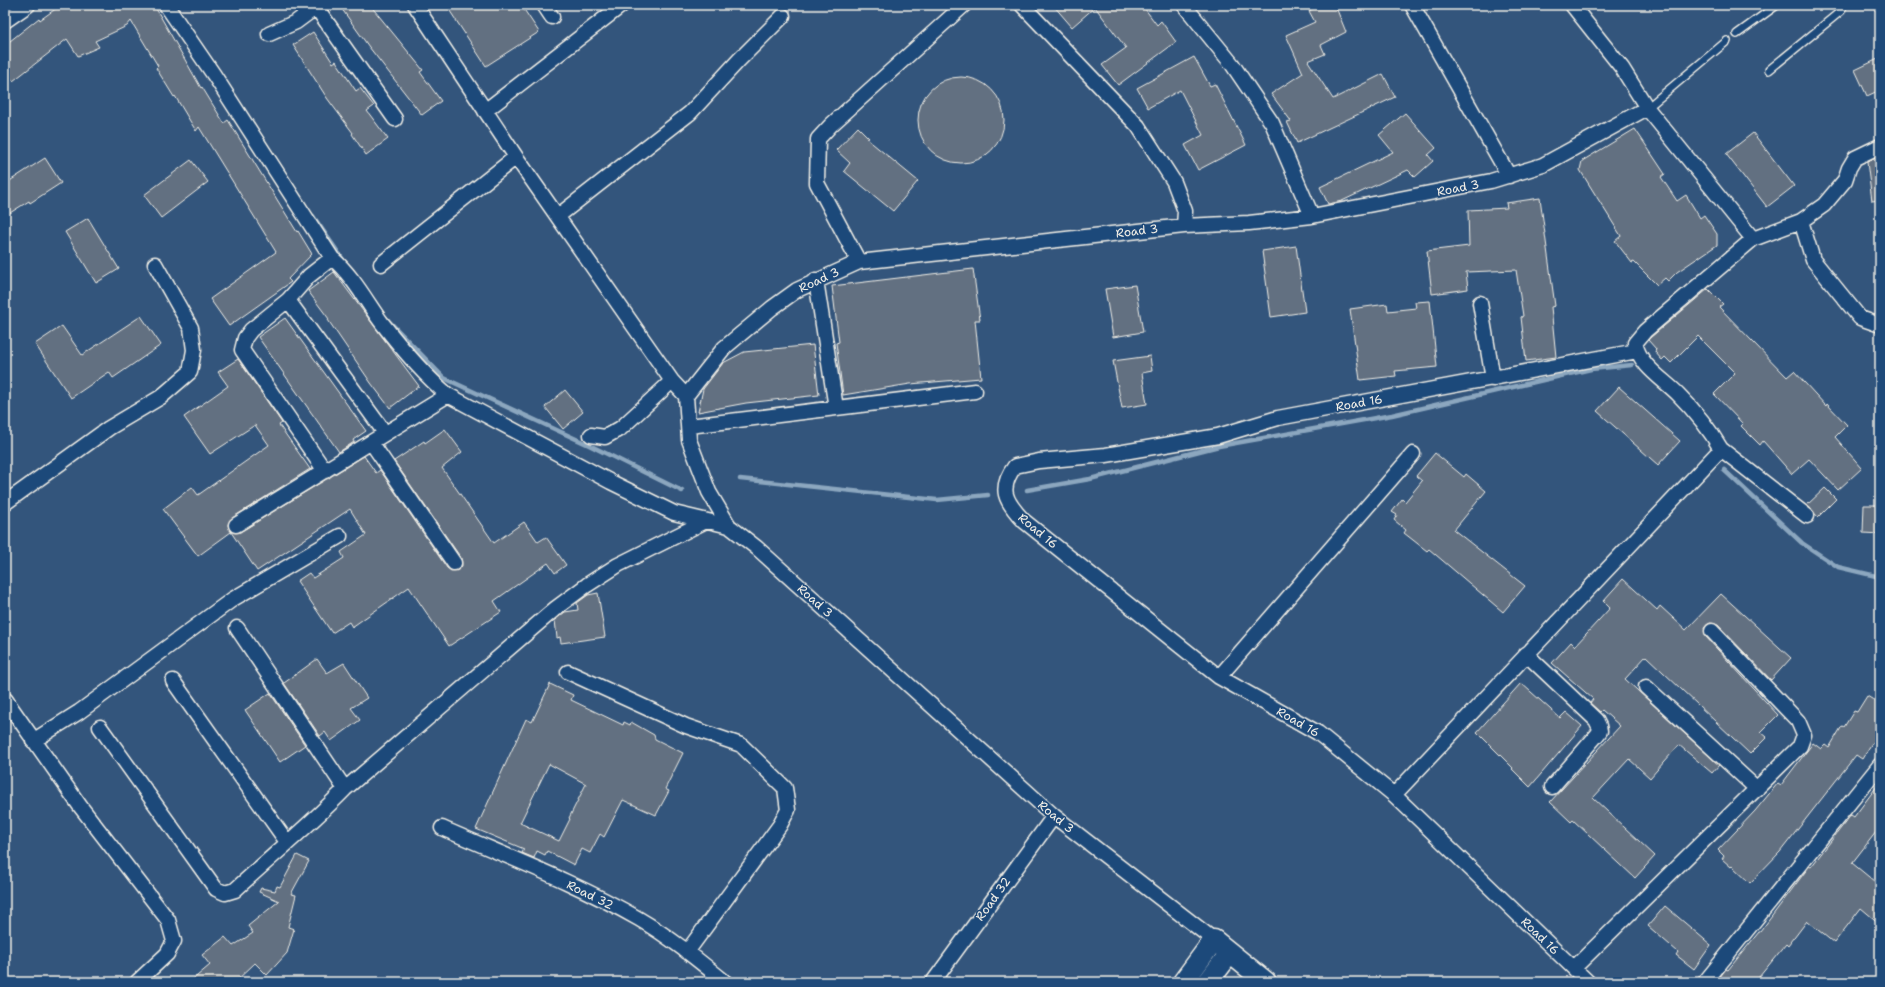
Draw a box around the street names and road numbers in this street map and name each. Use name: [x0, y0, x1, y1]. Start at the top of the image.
street label: Road 3: [1436, 176, 1480, 200]
street label: Road 3: [1115, 220, 1159, 242]
street label: Road 3: [796, 264, 842, 296]
street label: Road 16: [1334, 391, 1384, 415]
street label: Road 16: [1015, 510, 1061, 552]
street label: Road 3: [794, 581, 836, 621]
street label: Road 16: [1274, 703, 1322, 741]
street label: Road 3: [1035, 797, 1077, 837]
street label: Road 32: [972, 874, 1014, 924]
street label: Road 32: [564, 877, 616, 913]
street label: Road 16: [1517, 914, 1563, 958]

